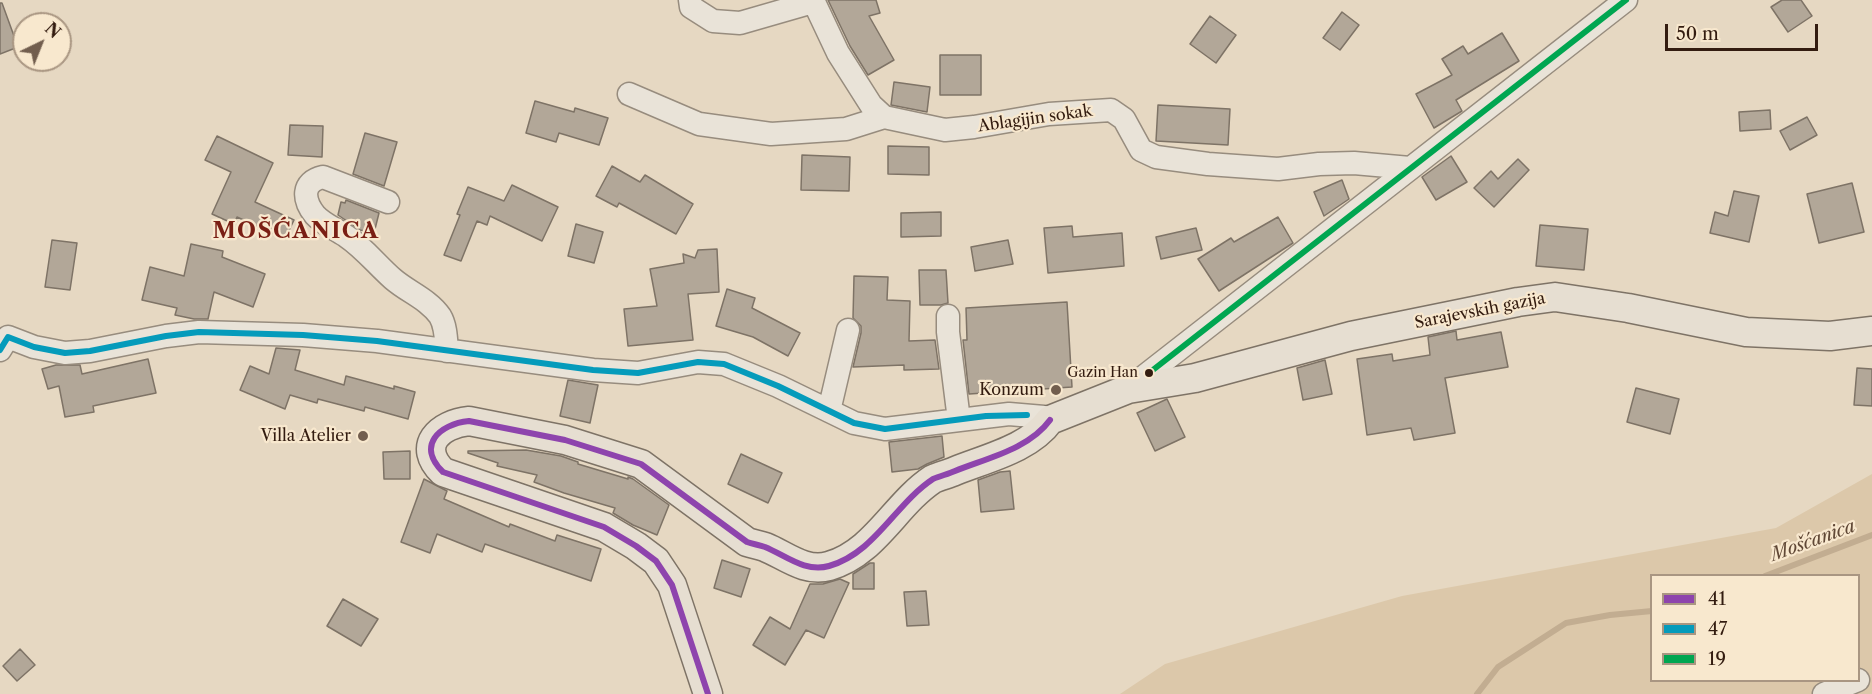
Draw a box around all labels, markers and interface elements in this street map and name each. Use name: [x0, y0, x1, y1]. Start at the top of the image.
north arrow: [12, 12, 72, 72]
scale bar: [1668, 12, 1821, 50]
text: N: [41, 18, 65, 42]
text: 50 m: [1676, 23, 1719, 45]
street label: Ablagijin sokak: [977, 101, 1093, 137]
district label: MOŠĆANICA: [212, 219, 380, 245]
street label: Sarajevskih gazija: [1413, 289, 1547, 333]
place label: Gazin Han: [1067, 365, 1138, 381]
marker: Gazin Han: [1143, 367, 1155, 379]
place label: Konzum: [979, 380, 1044, 400]
marker: Konzum: [1049, 383, 1063, 397]
place label: Villa Atelier: [261, 426, 351, 446]
marker: Villa Atelier: [356, 429, 370, 443]
water label: Mošćanica: [1768, 516, 1858, 566]
legend: [1650, 574, 1860, 682]
text: 41: [1708, 588, 1726, 610]
text: 47: [1708, 618, 1727, 640]
text: 19: [1708, 648, 1726, 670]

